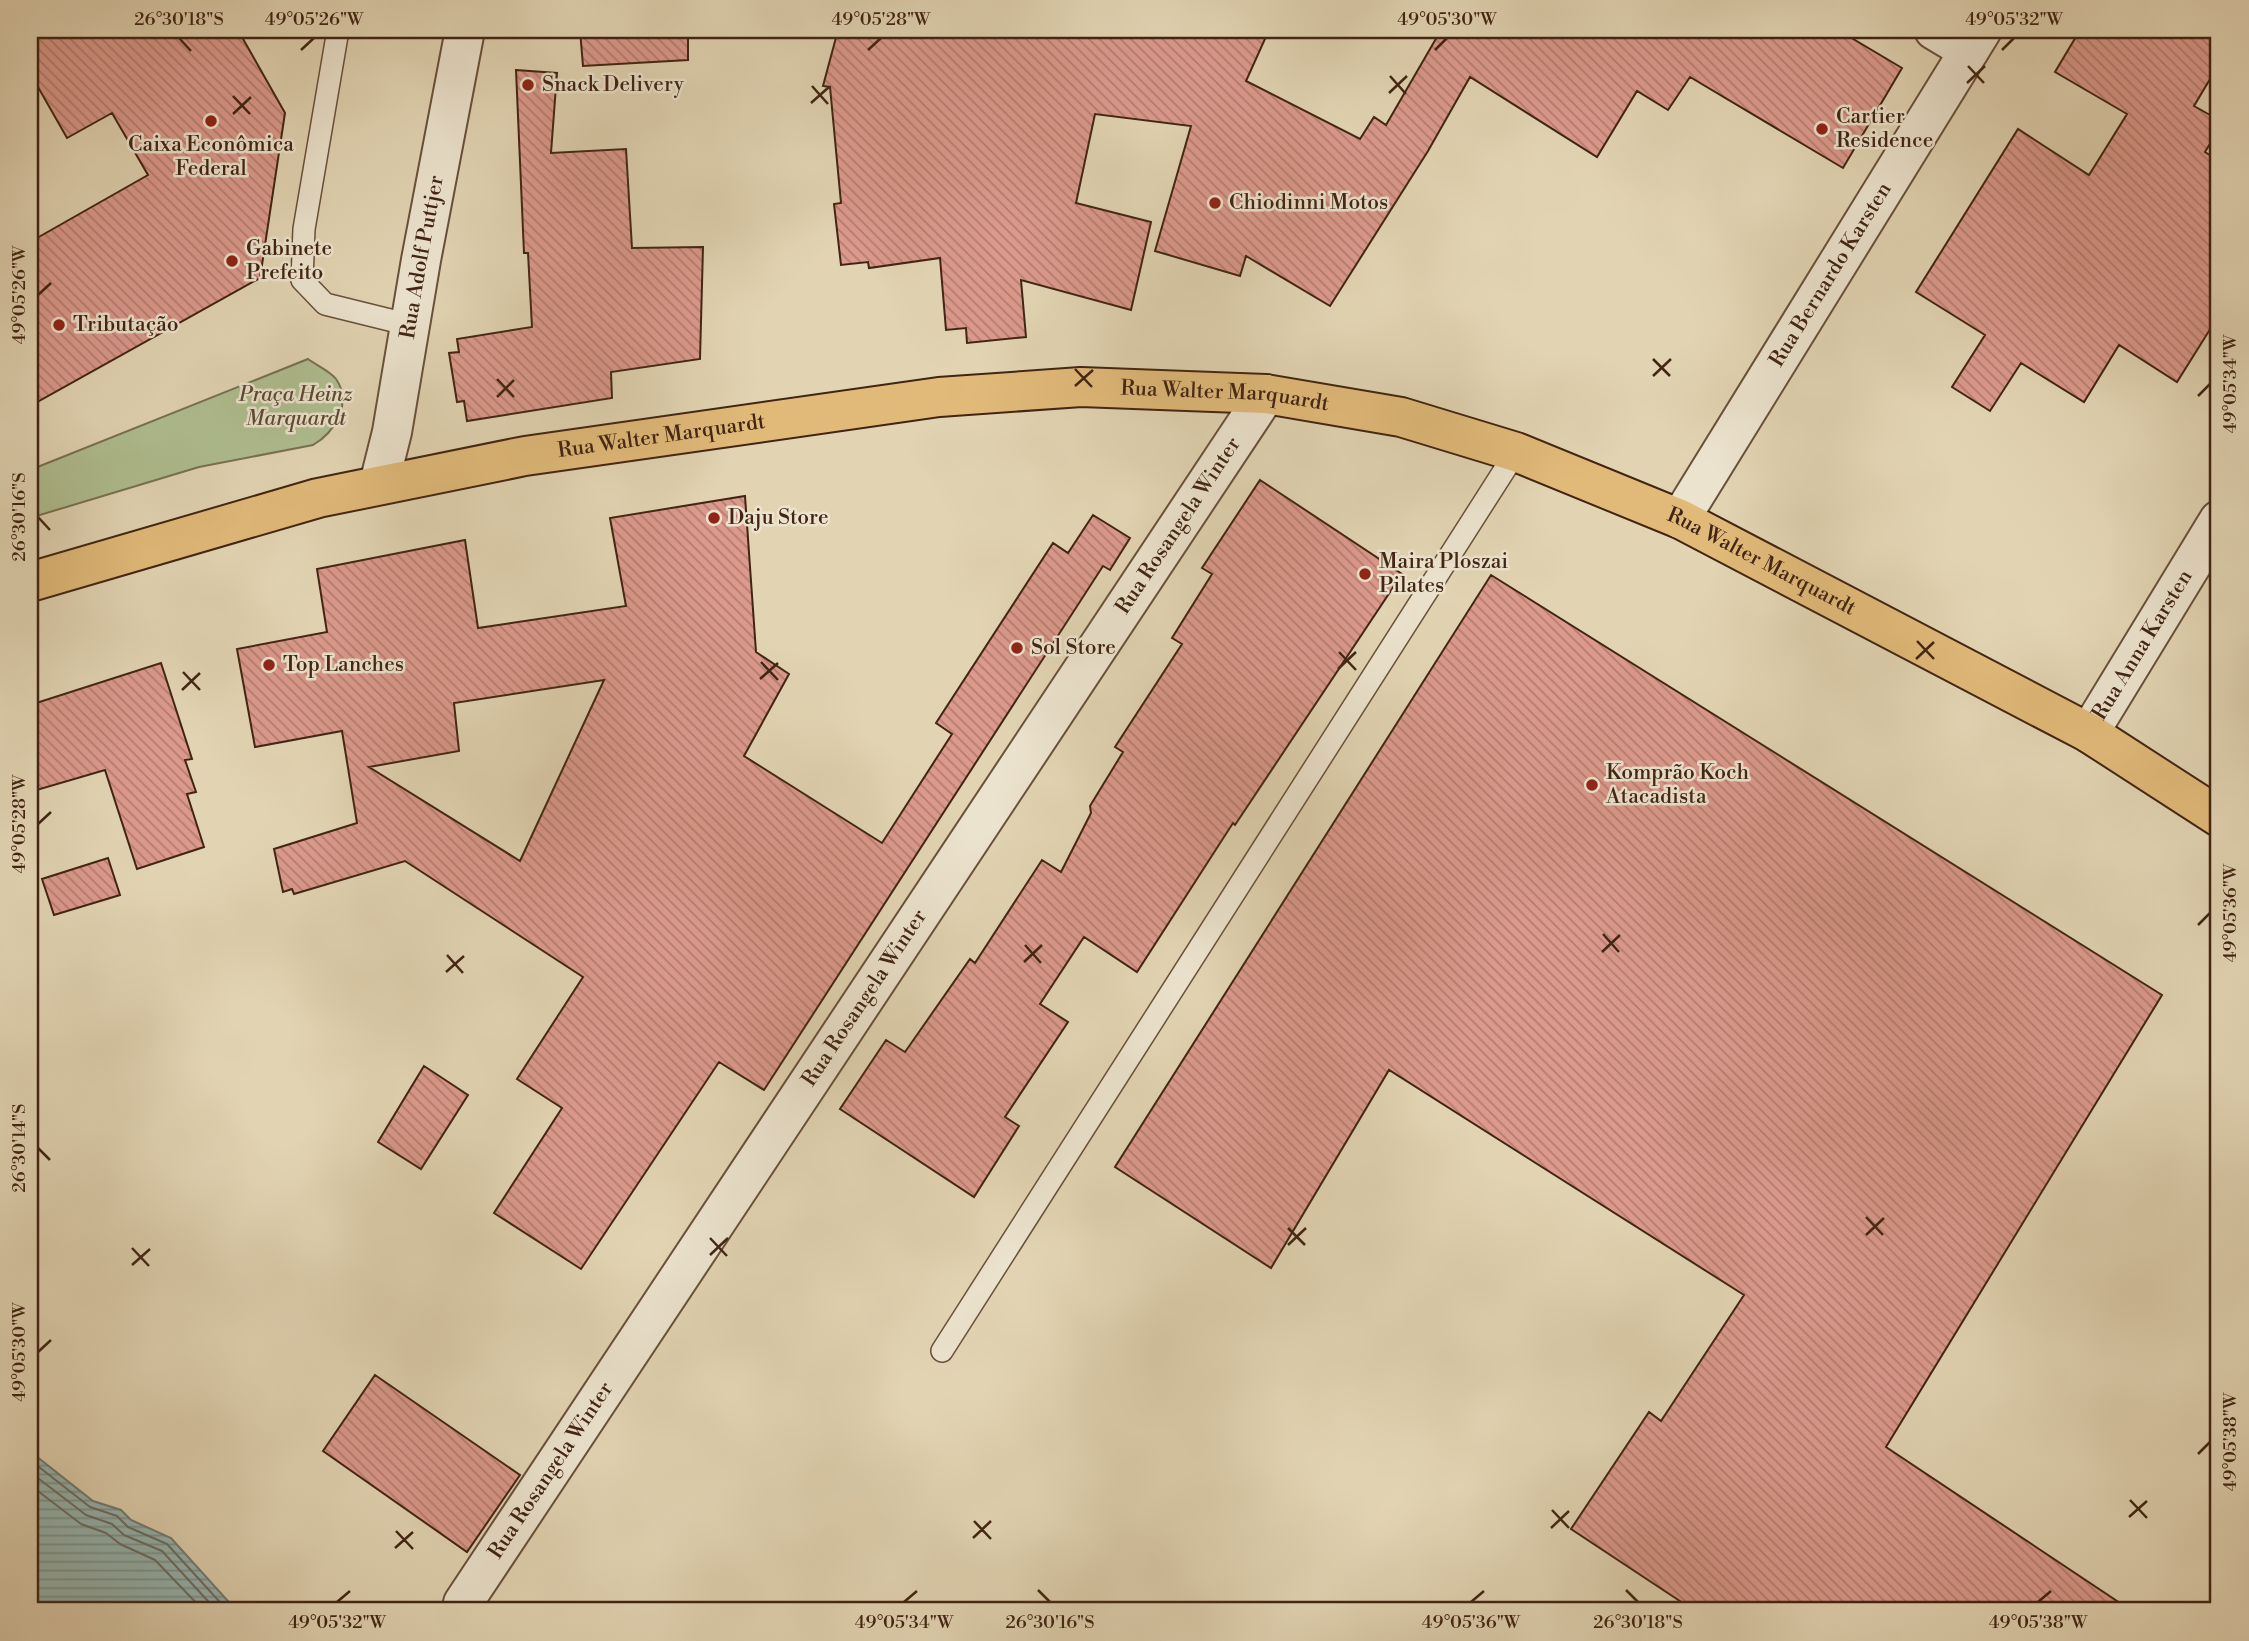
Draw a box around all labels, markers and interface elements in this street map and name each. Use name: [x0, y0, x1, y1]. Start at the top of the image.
text: 26°30'18"S: [134, 8, 224, 31]
text: 49°05'26"W: [265, 8, 364, 31]
text: 49°05'28"W: [832, 8, 931, 31]
text: 49°05'30"W: [1397, 8, 1497, 31]
text: 49°05'32"W: [1965, 8, 2064, 31]
place label: Snack Delivery: [542, 72, 685, 98]
marker: Snack Delivery: [520, 77, 536, 93]
place label: Cartier Residence: [1836, 104, 1933, 154]
marker: Caixa Econômica Federal: [203, 113, 219, 129]
marker: Cartier Residence: [1814, 121, 1830, 137]
place label: Caixa Econômica Federal: [128, 132, 294, 182]
street label: Rua Adolf Puttjer: [395, 173, 450, 341]
street label: Rua Bernardo Karsten: [1764, 177, 1898, 372]
place label: Chiodinni Motos: [1229, 190, 1388, 216]
marker: Chiodinni Motos: [1207, 195, 1223, 211]
place label: Gabinete Prefeito: [246, 236, 332, 286]
text: 49°05'26"W: [8, 245, 31, 344]
marker: Gabinete Prefeito: [224, 253, 240, 269]
place label: Tributação: [73, 312, 179, 338]
marker: Tributação: [51, 317, 67, 333]
text: 49°05'34"W: [2219, 334, 2242, 433]
street label: Rua Walter Marquardt: [1120, 376, 1332, 418]
park label: Praça Heinz Marquardt: [238, 382, 353, 432]
street label: Rua Walter Marquardt: [556, 409, 767, 464]
street label: Rua Rosangela Winter: [1110, 432, 1247, 619]
text: 26°30'16"S: [8, 472, 31, 562]
street label: Rua Walter Marquardt: [1663, 502, 1861, 622]
place label: Daju Store: [728, 505, 829, 531]
marker: Daju Store: [706, 510, 722, 526]
place label: Maira Ploszai Pilates: [1379, 549, 1508, 599]
street label: Rua Anna Karsten: [2087, 565, 2199, 725]
marker: Maira Ploszai Pilates: [1357, 566, 1373, 582]
place label: Sol Store: [1031, 635, 1116, 661]
marker: Sol Store: [1009, 640, 1025, 656]
place label: Top Lanches: [283, 652, 404, 678]
marker: Top Lanches: [261, 657, 277, 673]
place label: Komprão Koch Atacadista: [1605, 760, 1750, 810]
text: 49°05'28"W: [8, 774, 31, 873]
marker: Komprão Koch Atacadista: [1584, 777, 1600, 793]
text: 49°05'36"W: [2219, 863, 2242, 962]
street label: Rua Rosangela Winter: [797, 905, 933, 1092]
text: 26°30'14"S: [8, 1104, 31, 1192]
text: 49°05'30"W: [8, 1302, 31, 1402]
street label: Rua Rosangela Winter: [483, 1377, 619, 1564]
text: 49°05'38"W: [2219, 1392, 2242, 1491]
text: 49°05'32"W: [288, 1611, 387, 1634]
text: 49°05'34"W: [855, 1611, 954, 1634]
text: 26°30'16"S: [1005, 1611, 1095, 1634]
text: 49°05'36"W: [1422, 1611, 1521, 1634]
text: 26°30'18"S: [1593, 1611, 1683, 1634]
text: 49°05'38"W: [1989, 1611, 2088, 1634]

